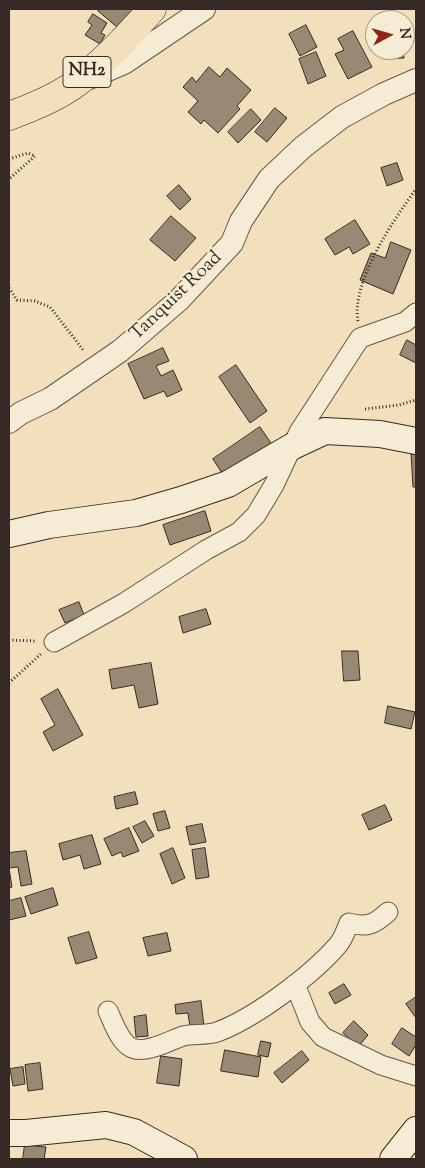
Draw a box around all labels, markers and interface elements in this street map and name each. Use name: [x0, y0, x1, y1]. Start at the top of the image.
north arrow: [365, 10, 415, 60]
text: N: [393, 27, 414, 40]
road number: NH2: [63, 56, 111, 88]
street label: Tanquist Road: [126, 247, 228, 347]

